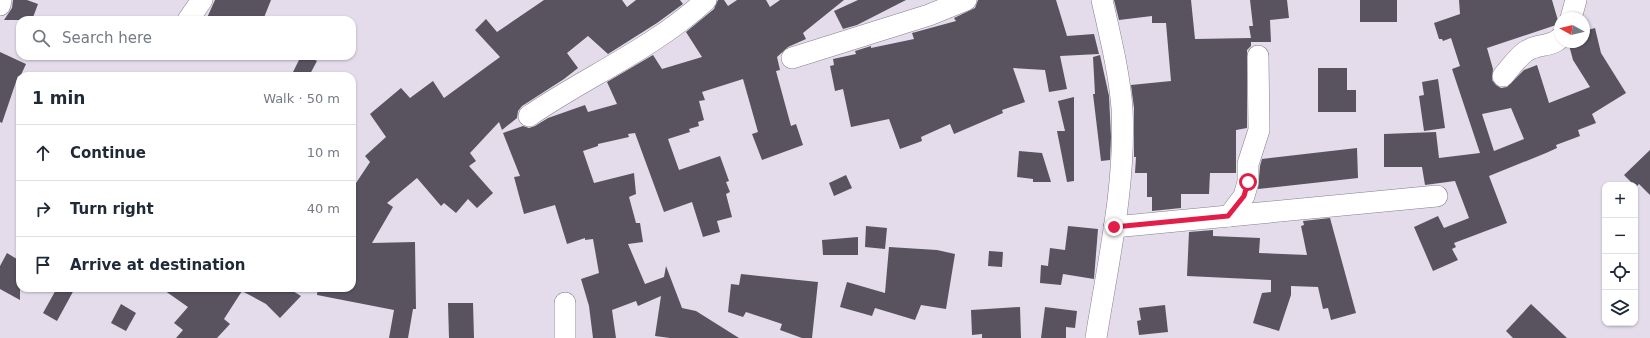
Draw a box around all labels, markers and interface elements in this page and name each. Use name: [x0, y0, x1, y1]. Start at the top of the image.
north arrow: [1554, 12, 1590, 48]
search box: [16, 16, 356, 60]
icon: search: [30, 27, 52, 49]
text: Search here: [62, 29, 152, 47]
text: 1 min: [32, 88, 85, 108]
text: Walk · 50 m: [263, 91, 340, 106]
icon: ahead: [32, 142, 54, 164]
text: Continue: [70, 144, 146, 162]
text: 10 m: [307, 145, 340, 160]
route start: [1239, 173, 1257, 191]
map controls: [1602, 182, 1638, 326]
button: +: [1602, 182, 1638, 218]
icon: right: [32, 198, 54, 220]
text: Turn right: [70, 200, 154, 218]
text: 40 m: [307, 201, 340, 216]
route end: [1105, 218, 1123, 236]
button: −: [1602, 218, 1638, 254]
icon: arrive: [32, 254, 54, 276]
button: locate: [1602, 254, 1638, 290]
text: Arrive at destination: [70, 256, 245, 274]
button: layers: [1602, 290, 1638, 326]

